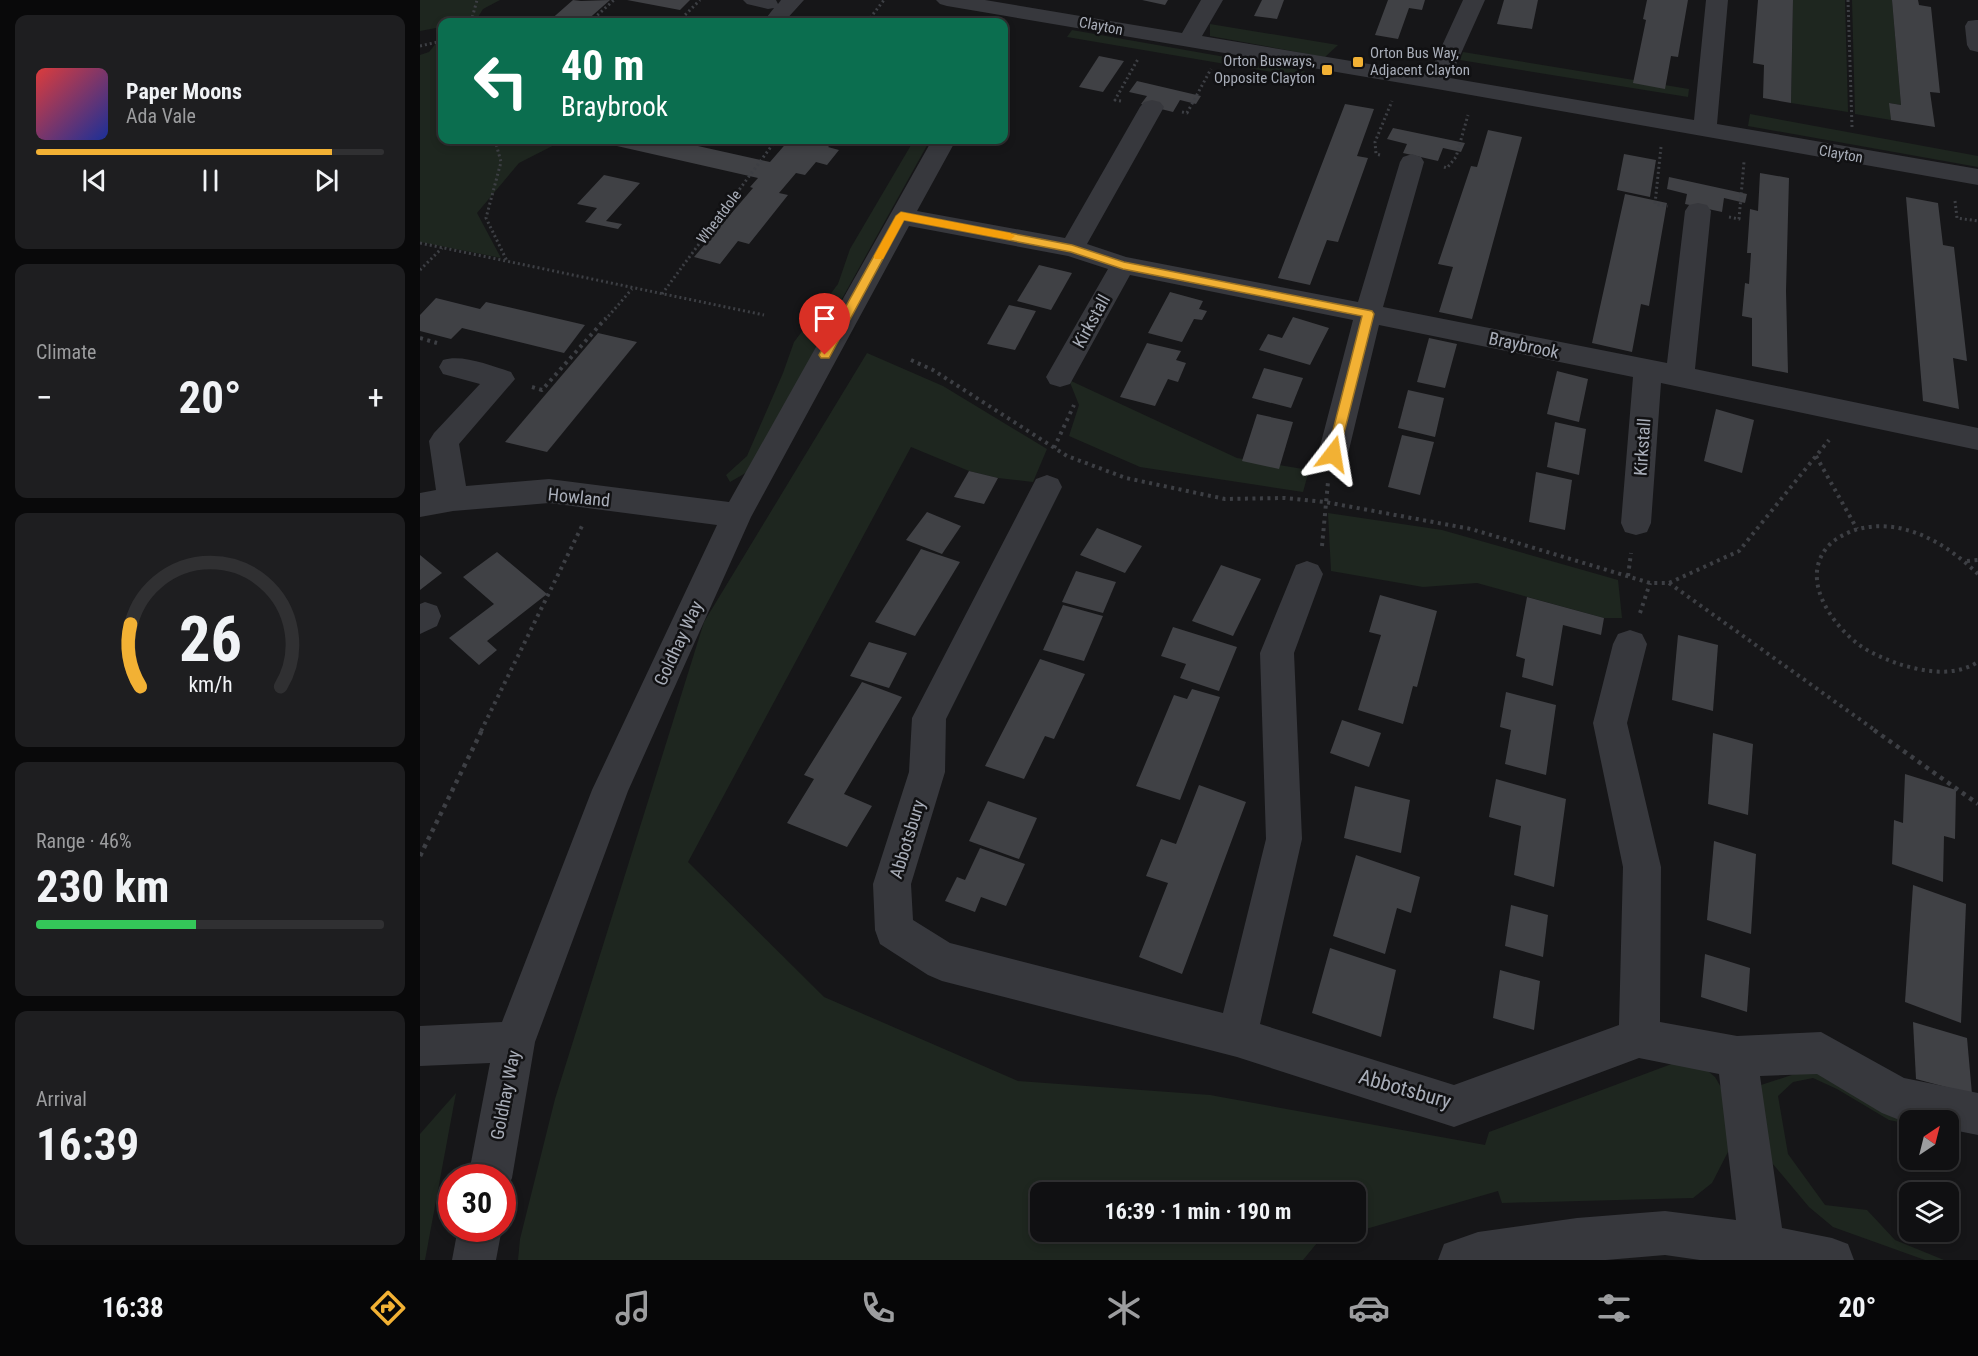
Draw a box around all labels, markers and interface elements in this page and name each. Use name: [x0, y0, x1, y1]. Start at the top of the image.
street label: Clayton: [1078, 13, 1124, 39]
text: 40 m: [561, 41, 644, 90]
icon: left: [462, 42, 540, 120]
place label: Orton Bus Way, Adjacent Clayton: [1370, 44, 1470, 79]
place label: Orton Busways, Opposite Clayton: [1214, 52, 1315, 87]
marker: Orton Bus Way, Adjacent Clayton: [1351, 55, 1365, 69]
marker: Orton Busways, Opposite Clayton: [1320, 63, 1334, 77]
text: Paper Moons: [126, 79, 242, 104]
text: Braybrook: [561, 91, 668, 123]
text: Ada Vale: [126, 104, 196, 128]
street label: Clayton: [1818, 141, 1864, 167]
icon: previous: [78, 164, 111, 197]
icon: pause: [194, 164, 227, 197]
icon: next: [310, 164, 343, 197]
street label: Wheatdole: [693, 187, 745, 247]
street label: Kirkstall: [1068, 291, 1114, 351]
pin: [799, 293, 850, 355]
icon: arrive: [808, 302, 841, 335]
street label: Braybrook: [1487, 327, 1561, 363]
text: Climate: [36, 340, 96, 364]
text: 20°: [179, 371, 242, 424]
text: −: [36, 378, 53, 417]
text: +: [368, 378, 384, 417]
street label: Kirkstall: [1630, 417, 1654, 477]
position arrow: [1301, 422, 1365, 486]
street label: Howland: [547, 483, 611, 511]
street label: Goldhay Way: [649, 597, 707, 689]
text: 26: [178, 603, 242, 676]
text: km/h: [188, 672, 232, 697]
street label: Abbotsbury: [885, 797, 929, 881]
text: Range · 46%: [36, 829, 132, 853]
text: 230 km: [36, 860, 169, 913]
street label: Goldhay Way: [486, 1048, 524, 1142]
street label: Abbotsbury: [1356, 1064, 1454, 1114]
text: Arrival: [36, 1087, 87, 1111]
north arrow: [1899, 1110, 1959, 1170]
map controls: [1899, 1110, 1959, 1242]
text: 16:39: [36, 1118, 139, 1171]
speed limit sign: 30: [438, 1164, 516, 1242]
button: layers: [1899, 1182, 1959, 1242]
text: 16:39 · 1 min · 190 m: [1105, 1199, 1291, 1224]
icon: directions: [367, 1287, 409, 1329]
icon: music: [612, 1287, 654, 1329]
icon: phone: [857, 1287, 899, 1329]
icon: climate: [1103, 1287, 1145, 1329]
icon: car: [1348, 1287, 1390, 1329]
icon: filters: [1593, 1287, 1635, 1329]
text: 16:38: [102, 1292, 164, 1324]
text: 20°: [1838, 1292, 1876, 1324]

